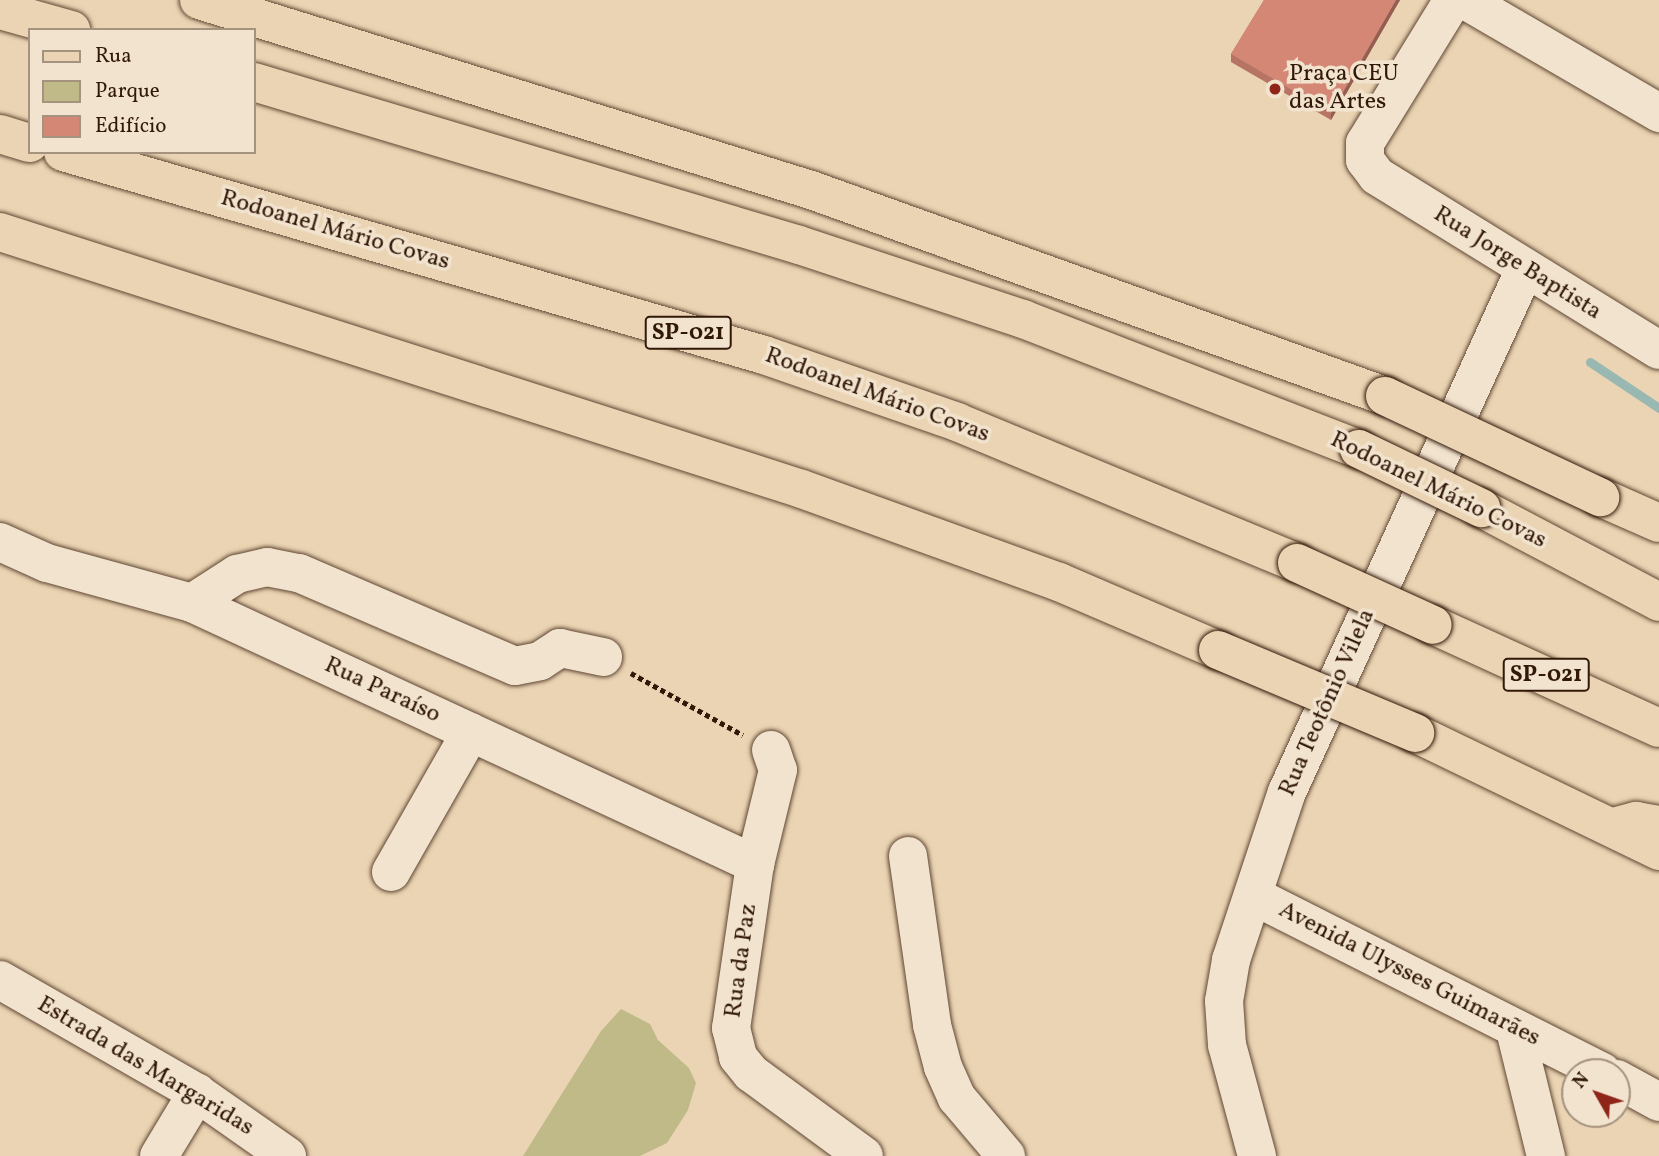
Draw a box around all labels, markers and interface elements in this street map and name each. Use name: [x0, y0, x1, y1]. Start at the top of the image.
legend: [28, 28, 256, 154]
text: Rua: [95, 42, 132, 71]
place label: Praça CEU das Artes: [1289, 61, 1399, 117]
text: Parque: [95, 77, 160, 106]
marker: Praça CEU das Artes: [1267, 81, 1283, 97]
text: Edifício: [95, 112, 167, 141]
street label: Rodoanel Mário Covas: [217, 185, 453, 277]
street label: Rua Jorge Baptista: [1428, 201, 1606, 327]
road number: SP-021: [644, 314, 732, 352]
street label: Rodoanel Mário Covas: [761, 342, 993, 450]
street label: Rodoanel Mário Covas: [1325, 426, 1551, 556]
street label: Rua Teotônio Vilela: [1273, 604, 1383, 802]
street label: Rua Paraíso: [319, 652, 445, 730]
road number: SP-021: [1502, 656, 1590, 694]
street label: Avenida Ulysses Guimarães: [1273, 896, 1545, 1054]
street label: Rua da Paz: [720, 902, 764, 1020]
street label: Estrada das Margaridas: [31, 991, 259, 1143]
north arrow: [1561, 1058, 1631, 1128]
text: N: [1567, 1067, 1596, 1094]

